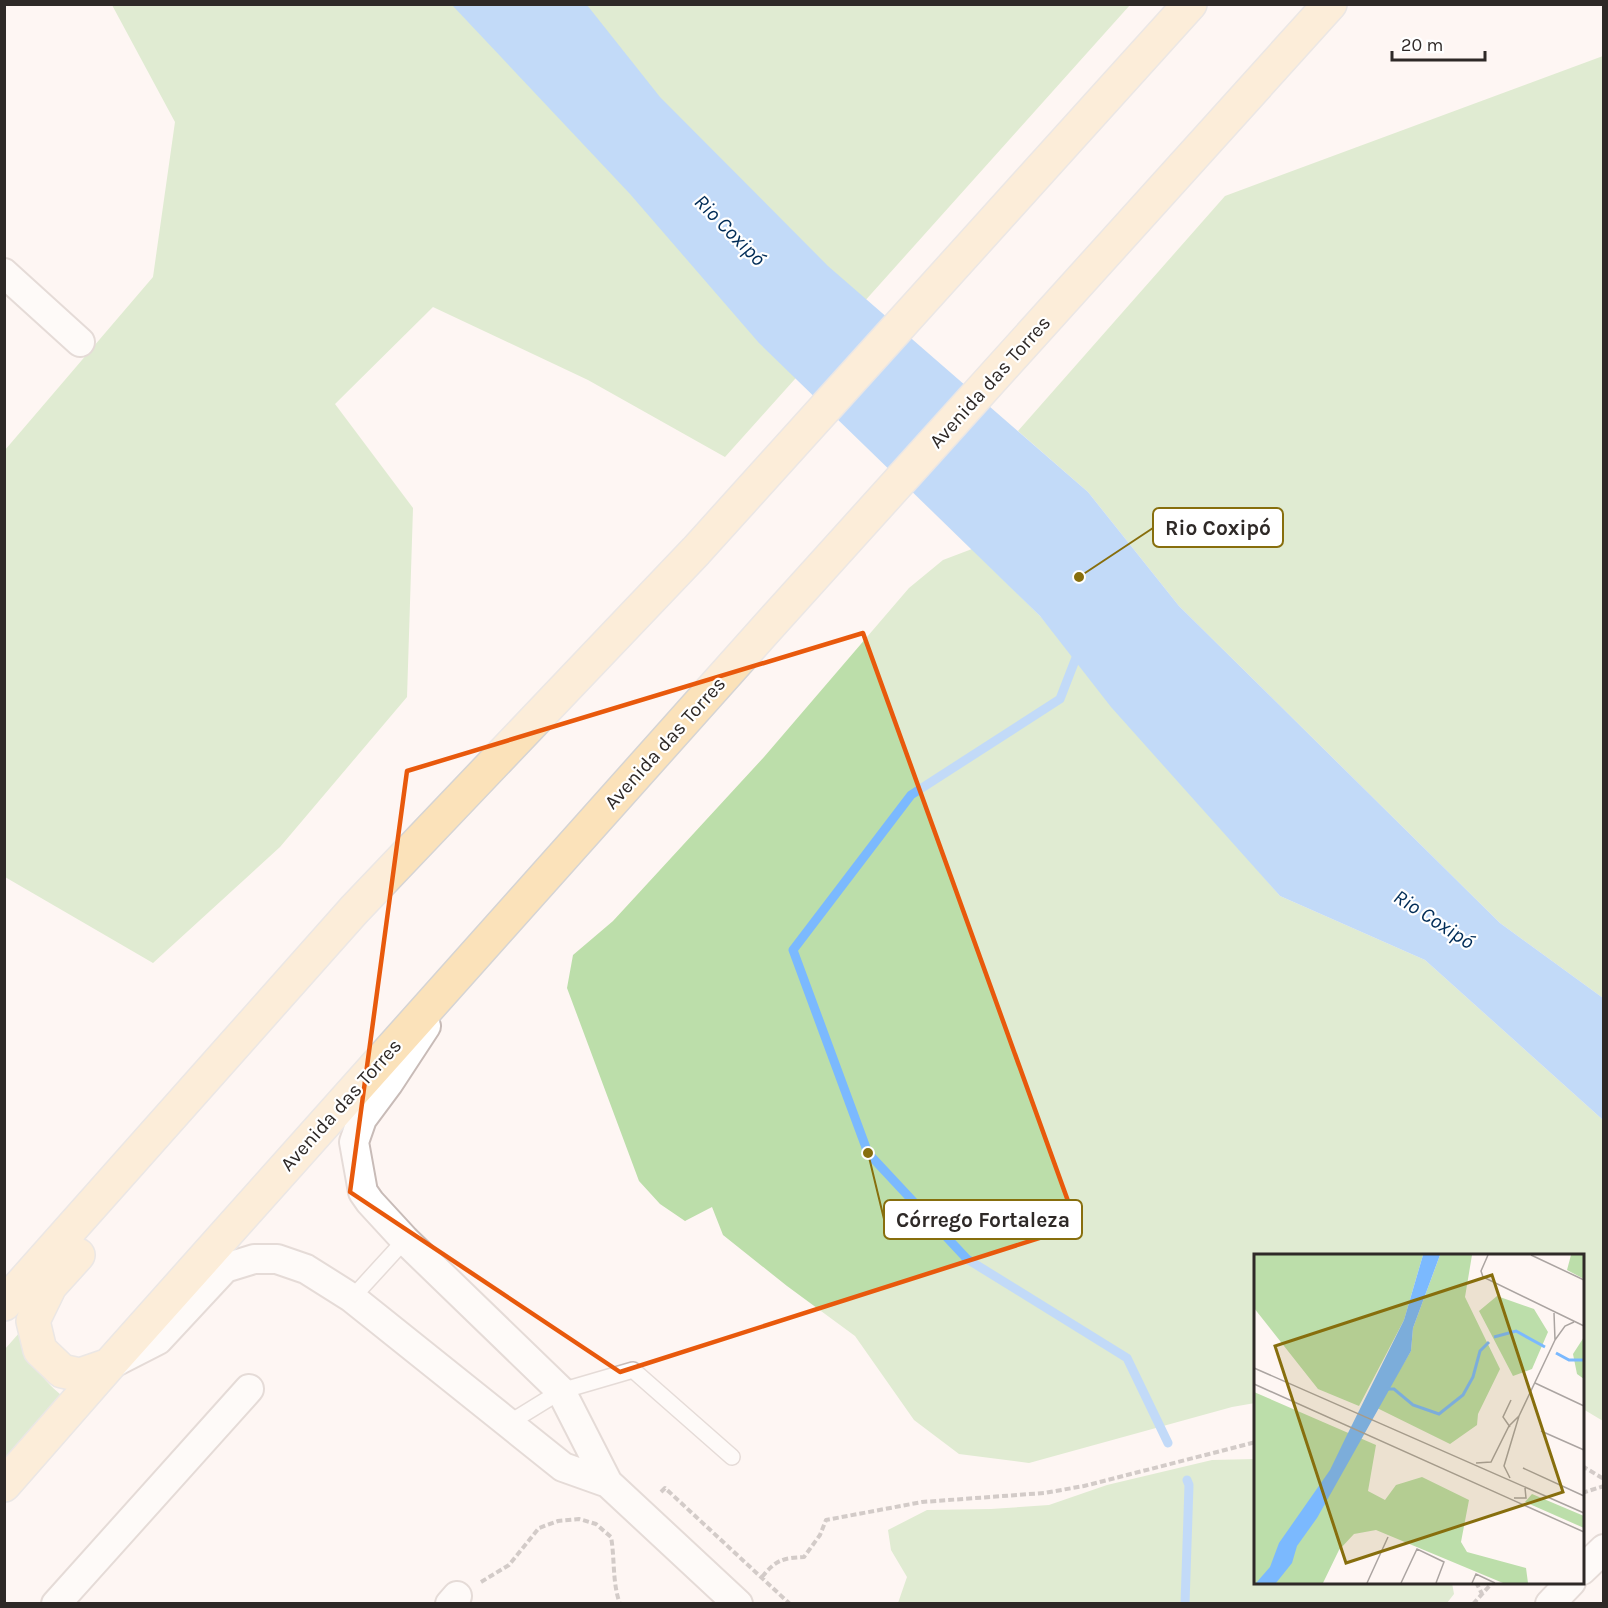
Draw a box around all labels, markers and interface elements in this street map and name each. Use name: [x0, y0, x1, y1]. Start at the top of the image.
scale bar: [1392, 24, 1485, 62]
text: 20 m: [1401, 34, 1443, 56]
water label: Rio Coxipó: [689, 189, 771, 271]
street label: Avenida das Torres: [925, 311, 1055, 453]
callout: Rio Coxipó: [1153, 508, 1283, 547]
text: Rio Coxipó: [1165, 516, 1271, 540]
street label: Avenida das Torres: [600, 672, 730, 814]
water label: Rio Coxipó: [1389, 884, 1479, 954]
street label: Avenida das Torres: [276, 1034, 406, 1176]
callout: Córrego Fortaleza: [884, 1200, 1082, 1239]
text: Córrego Fortaleza: [896, 1208, 1070, 1232]
inset map: [1254, 1254, 1584, 1584]

